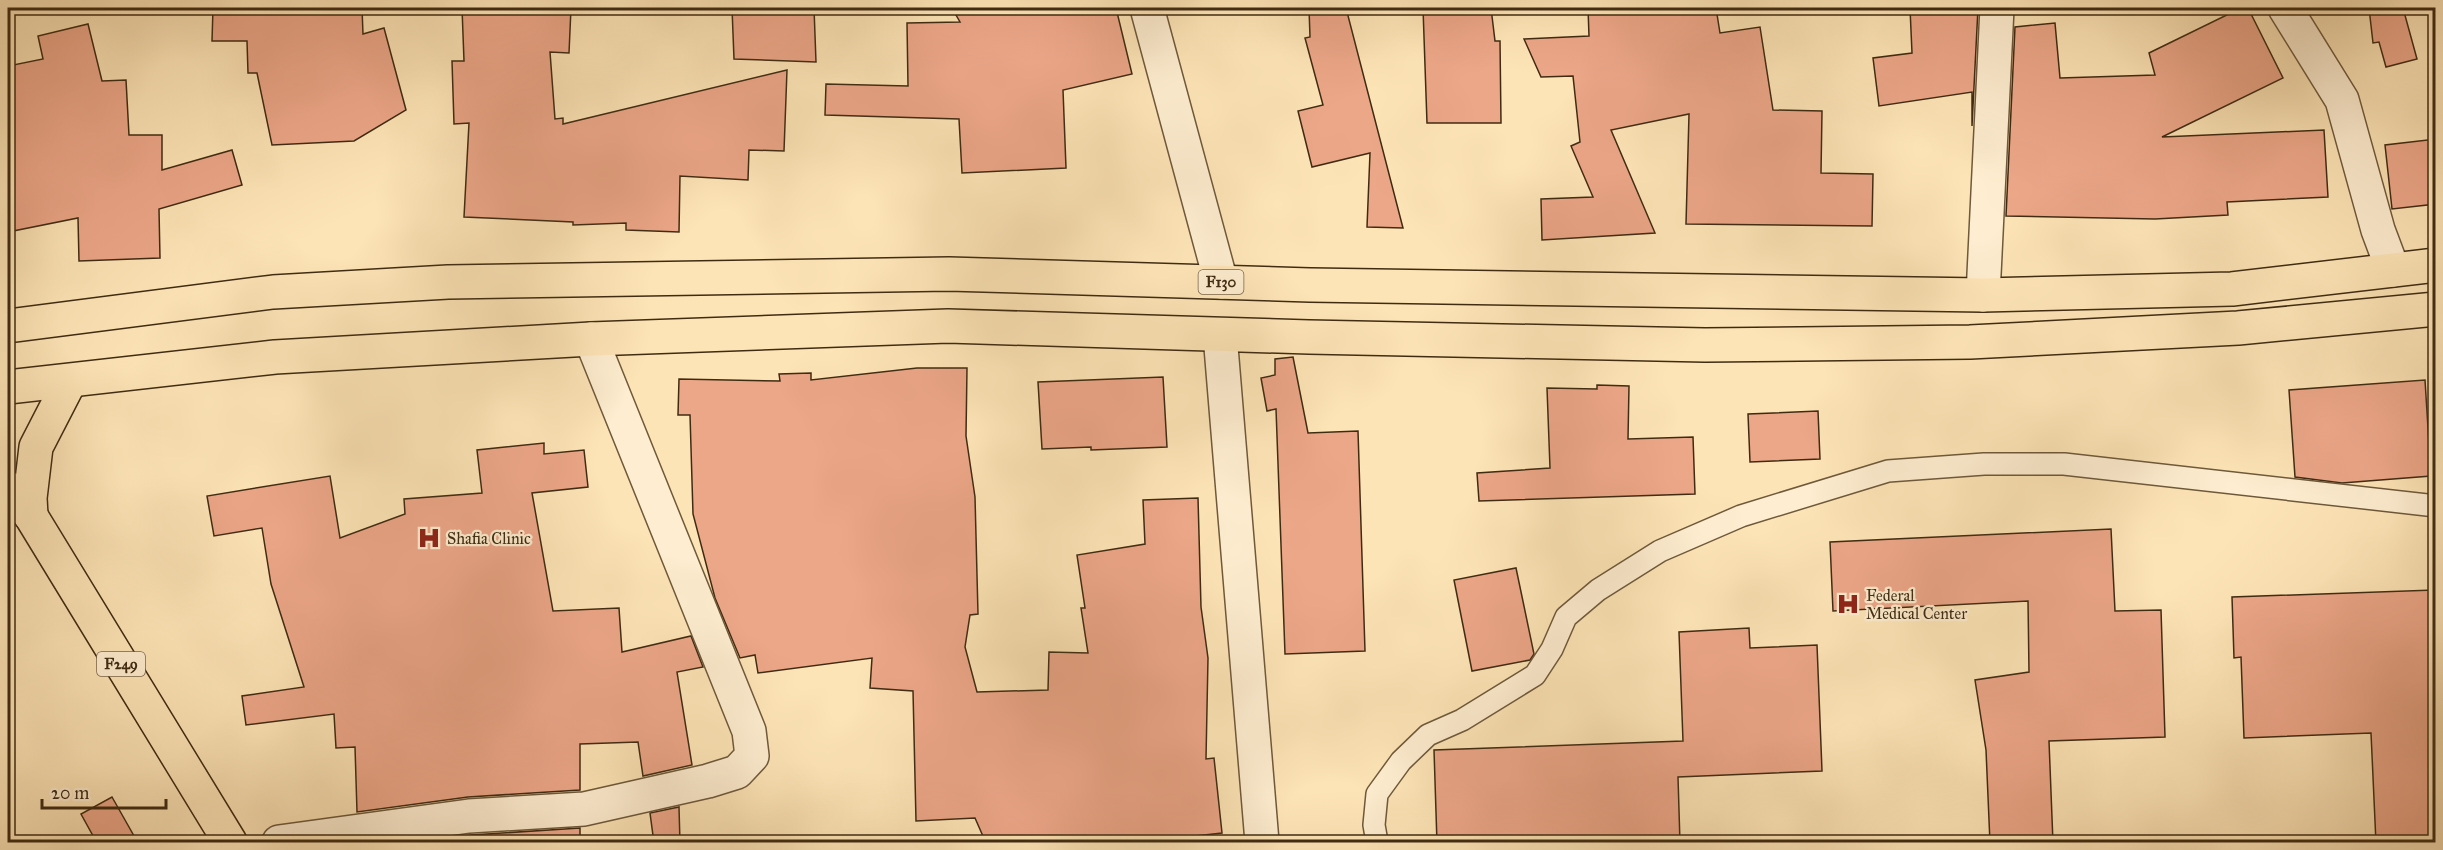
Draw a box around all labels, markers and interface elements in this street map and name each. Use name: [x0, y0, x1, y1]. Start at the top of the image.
road number: F130: [1198, 270, 1244, 294]
hospital icon: Shafia Clinic: [416, 525, 442, 551]
place label: Shafia Clinic: [447, 529, 531, 548]
place label: Federal Medical Center: [1866, 586, 1967, 623]
hospital icon: Federal Medical Center: [1835, 591, 1861, 617]
road number: F249: [97, 652, 145, 676]
scale bar: [42, 772, 166, 810]
text: 20 m: [51, 782, 89, 804]

